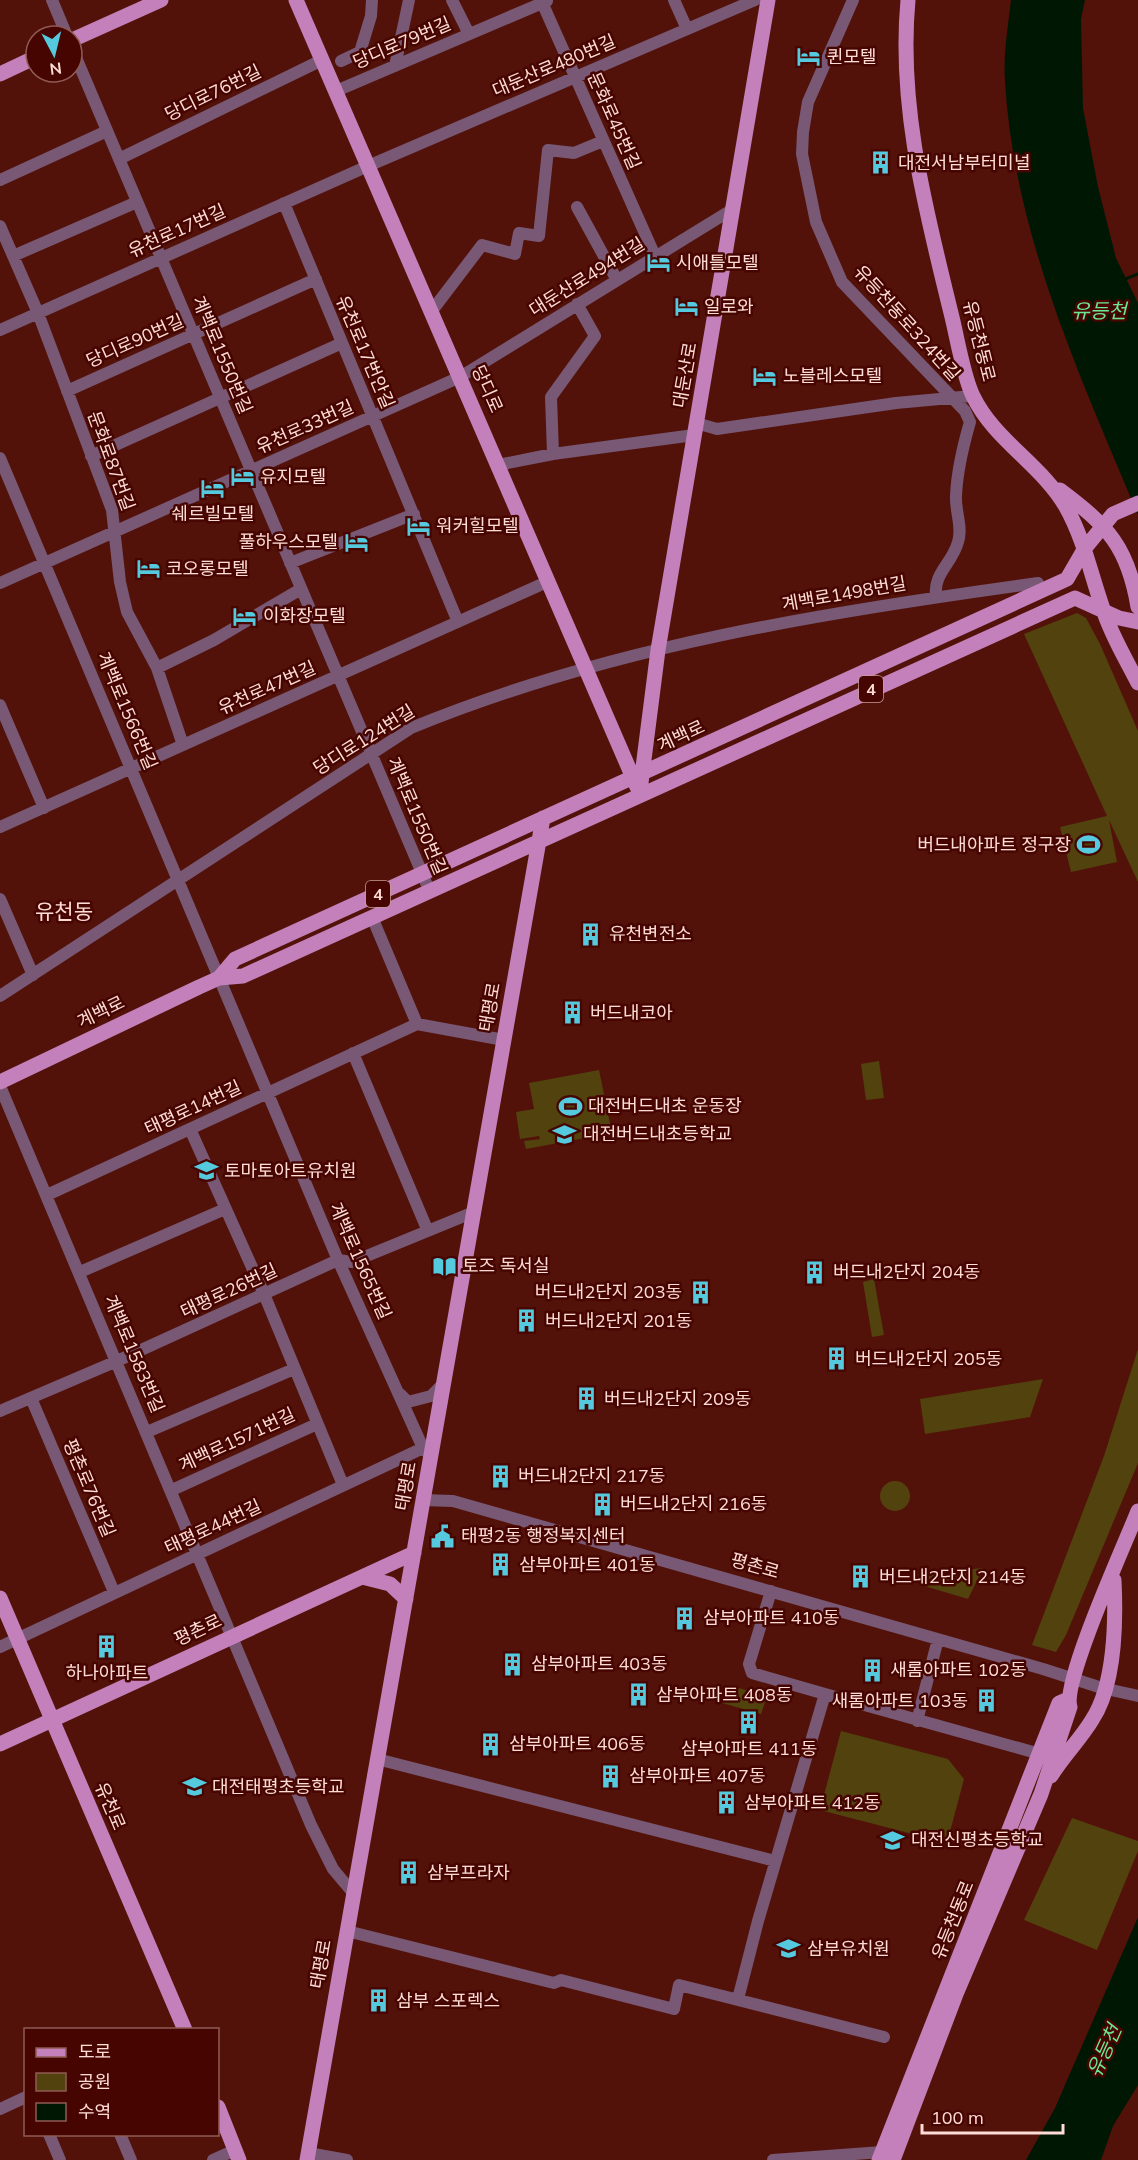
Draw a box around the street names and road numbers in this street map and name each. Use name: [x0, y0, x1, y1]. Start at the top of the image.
street label: 당디로79번길: [349, 12, 454, 74]
street label: 대둔산로480번길: [489, 29, 619, 102]
street label: 당디로76번길: [161, 59, 265, 126]
street label: 문화로45번길: [583, 68, 646, 173]
street label: 유천로17번길: [124, 199, 229, 262]
street label: 대둔산로494번길: [525, 232, 649, 321]
street label: 유등천동로324번길: [849, 260, 966, 385]
street label: 계백로1550번길: [187, 292, 258, 417]
street label: 유천로17번안길: [331, 292, 400, 412]
street label: 유등천동로: [958, 298, 1001, 384]
street label: 당디로90번길: [82, 309, 187, 372]
street label: 대둔산로: [667, 340, 702, 410]
street label: 당디로: [467, 361, 508, 416]
street label: 유천로33번길: [252, 395, 357, 458]
street label: 문화로87번길: [83, 408, 140, 514]
street label: 계백로1498번길: [780, 571, 908, 616]
street label: 계백로1566번길: [92, 648, 163, 773]
street label: 유천로47번길: [214, 656, 319, 719]
road number: 4: [859, 676, 883, 702]
street label: 당디로124번길: [309, 699, 419, 780]
street label: 계백로: [653, 715, 708, 756]
street label: 계백로1550번길: [382, 753, 453, 878]
road number: 4: [366, 881, 390, 907]
street label: 태평로: [474, 980, 505, 1033]
street label: 계백로: [73, 990, 128, 1033]
street label: 태평로14번길: [141, 1075, 245, 1140]
street label: 계백로1565번길: [324, 1199, 397, 1323]
street label: 태평로26번길: [177, 1258, 281, 1323]
street label: 계백로1583번길: [99, 1291, 170, 1416]
street label: 계백로1571번길: [175, 1402, 299, 1477]
street label: 평촌로76번길: [58, 1435, 120, 1540]
street label: 태평로: [390, 1459, 421, 1512]
street label: 태평로44번길: [161, 1494, 265, 1559]
street label: 평촌로: [728, 1548, 782, 1583]
street label: 평촌로: [170, 1609, 225, 1650]
street label: 유천로: [90, 1778, 131, 1833]
street label: 유등천동로: [926, 1877, 979, 1963]
street label: 태평로: [305, 1937, 336, 1990]

